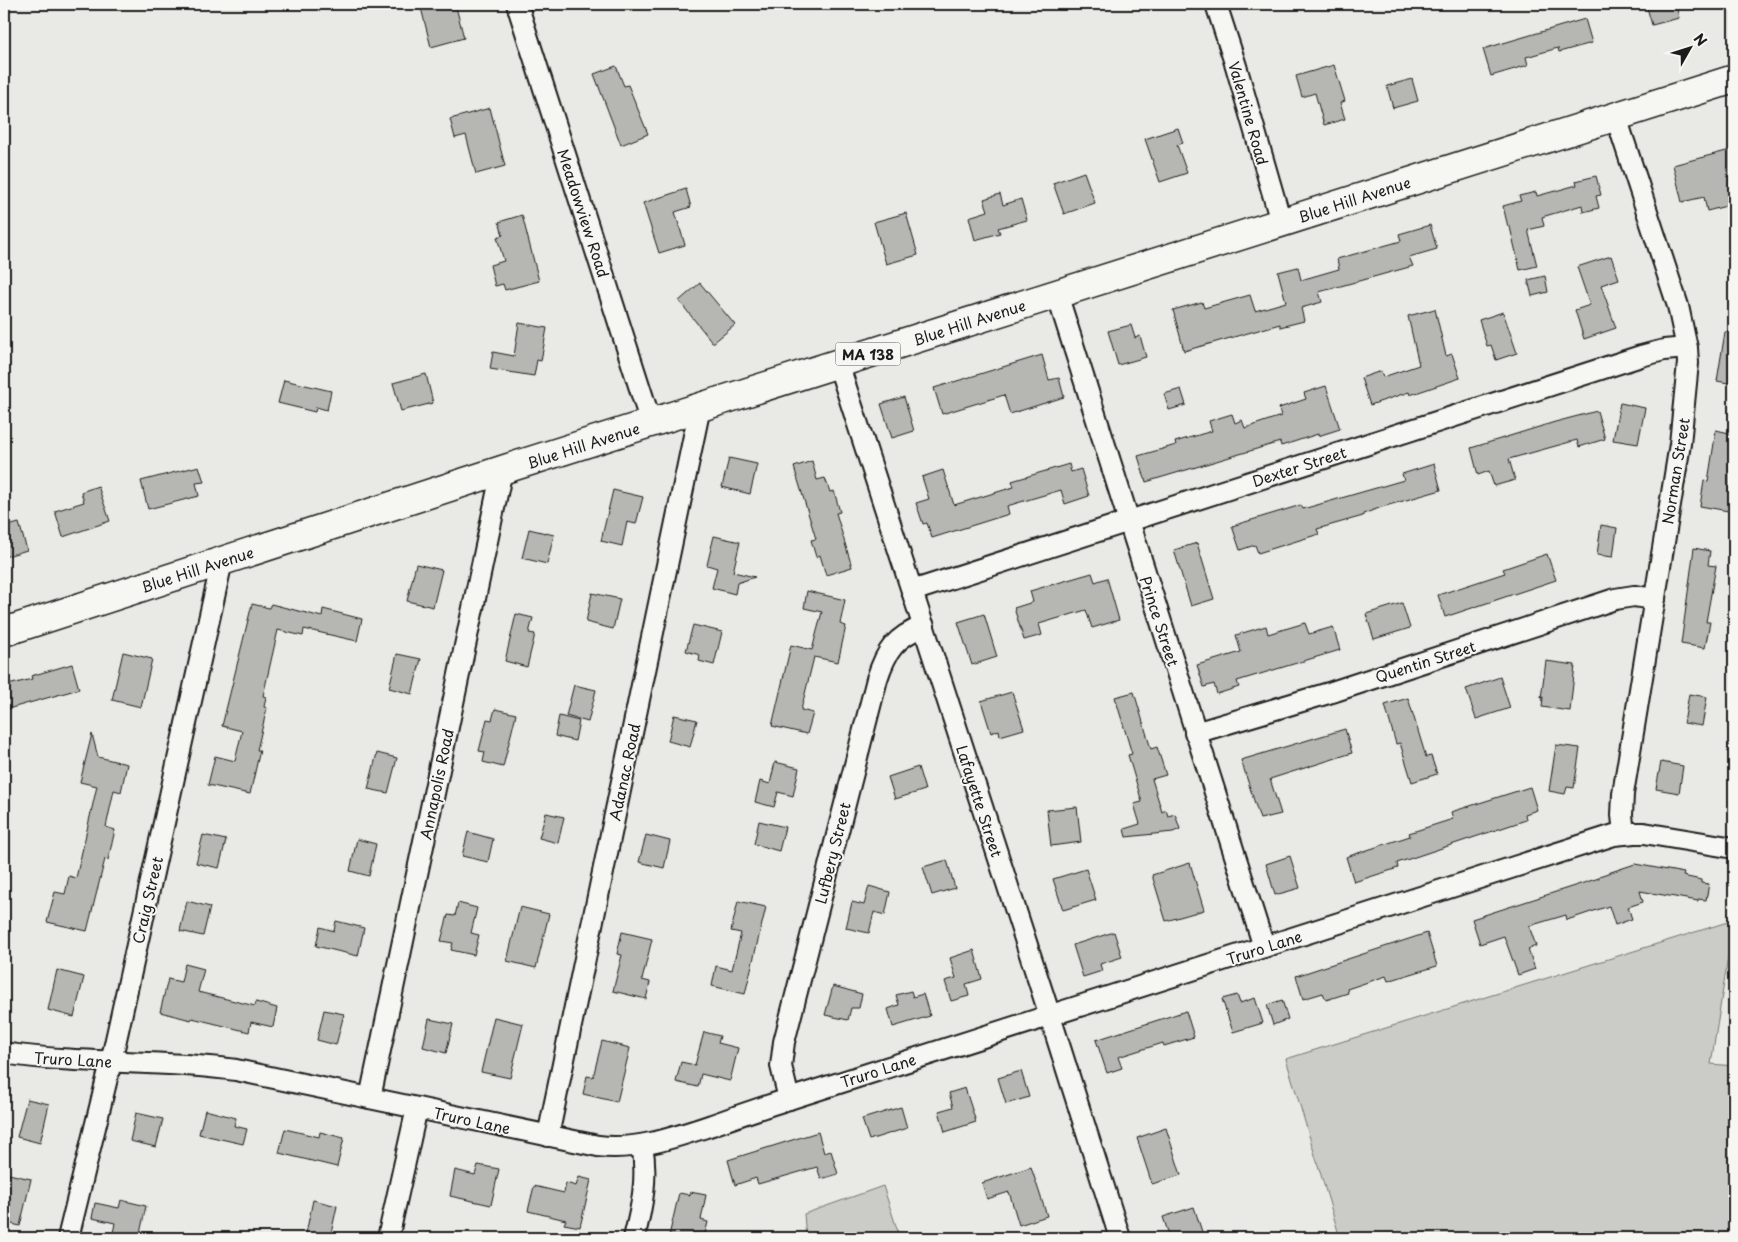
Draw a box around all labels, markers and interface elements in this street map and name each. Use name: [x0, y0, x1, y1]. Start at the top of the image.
north arrow: [1666, 22, 1716, 72]
text: N: [1689, 29, 1712, 50]
street label: Valentine Road: [1223, 58, 1275, 168]
street label: Meadowview Road: [552, 146, 616, 280]
street label: Blue Hill Avenue: [1295, 170, 1413, 228]
street label: Blue Hill Avenue: [910, 293, 1028, 351]
road number: MA 138: [836, 342, 900, 366]
street label: Blue Hill Avenue: [524, 416, 642, 474]
street label: Norman Street: [1655, 416, 1695, 526]
street label: Dexter Street: [1249, 440, 1349, 492]
street label: Blue Hill Avenue: [138, 540, 256, 598]
street label: Prince Street: [1135, 573, 1185, 669]
street label: Quentin Street: [1372, 634, 1478, 688]
street label: Adanac Road: [602, 721, 646, 823]
street label: Annapolis Road: [413, 726, 459, 842]
street label: Lafayette Street: [951, 742, 1009, 860]
street label: Lufbery Street: [808, 800, 856, 906]
street label: Craig Street: [126, 854, 168, 946]
street label: Truro Lane: [1223, 924, 1305, 970]
street label: Truro Lane: [33, 1045, 113, 1073]
street label: Truro Lane: [837, 1047, 919, 1093]
street label: Truro Lane: [431, 1101, 513, 1139]

